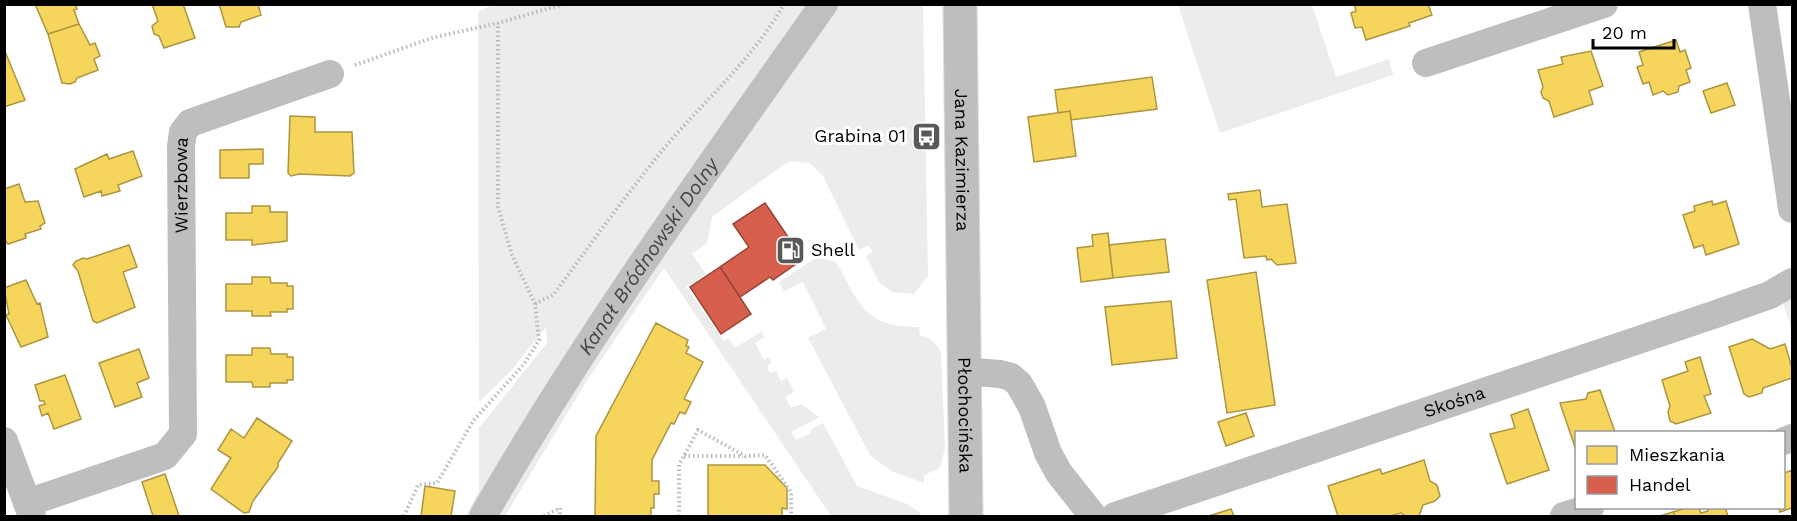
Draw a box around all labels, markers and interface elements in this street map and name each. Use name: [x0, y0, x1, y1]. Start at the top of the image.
scale bar: [1593, 12, 1674, 50]
text: 20 m: [1602, 22, 1647, 43]
street label: Jana Kazimierza: [951, 88, 974, 232]
bus stop icon: Grabina 01: [911, 120, 943, 152]
place label: Grabina 01: [814, 125, 906, 146]
street label: Wierzbowa: [170, 136, 192, 233]
water label: Kanał Bródnowski Dolny: [573, 152, 725, 359]
fuel station icon: Shell: [774, 234, 806, 266]
place label: Shell: [811, 239, 856, 260]
street label: Płochocińska: [954, 357, 976, 473]
street label: Skośna: [1421, 381, 1487, 421]
legend: [1575, 431, 1785, 509]
text: Mieszkania: [1629, 444, 1725, 465]
text: Handel: [1629, 474, 1691, 495]

